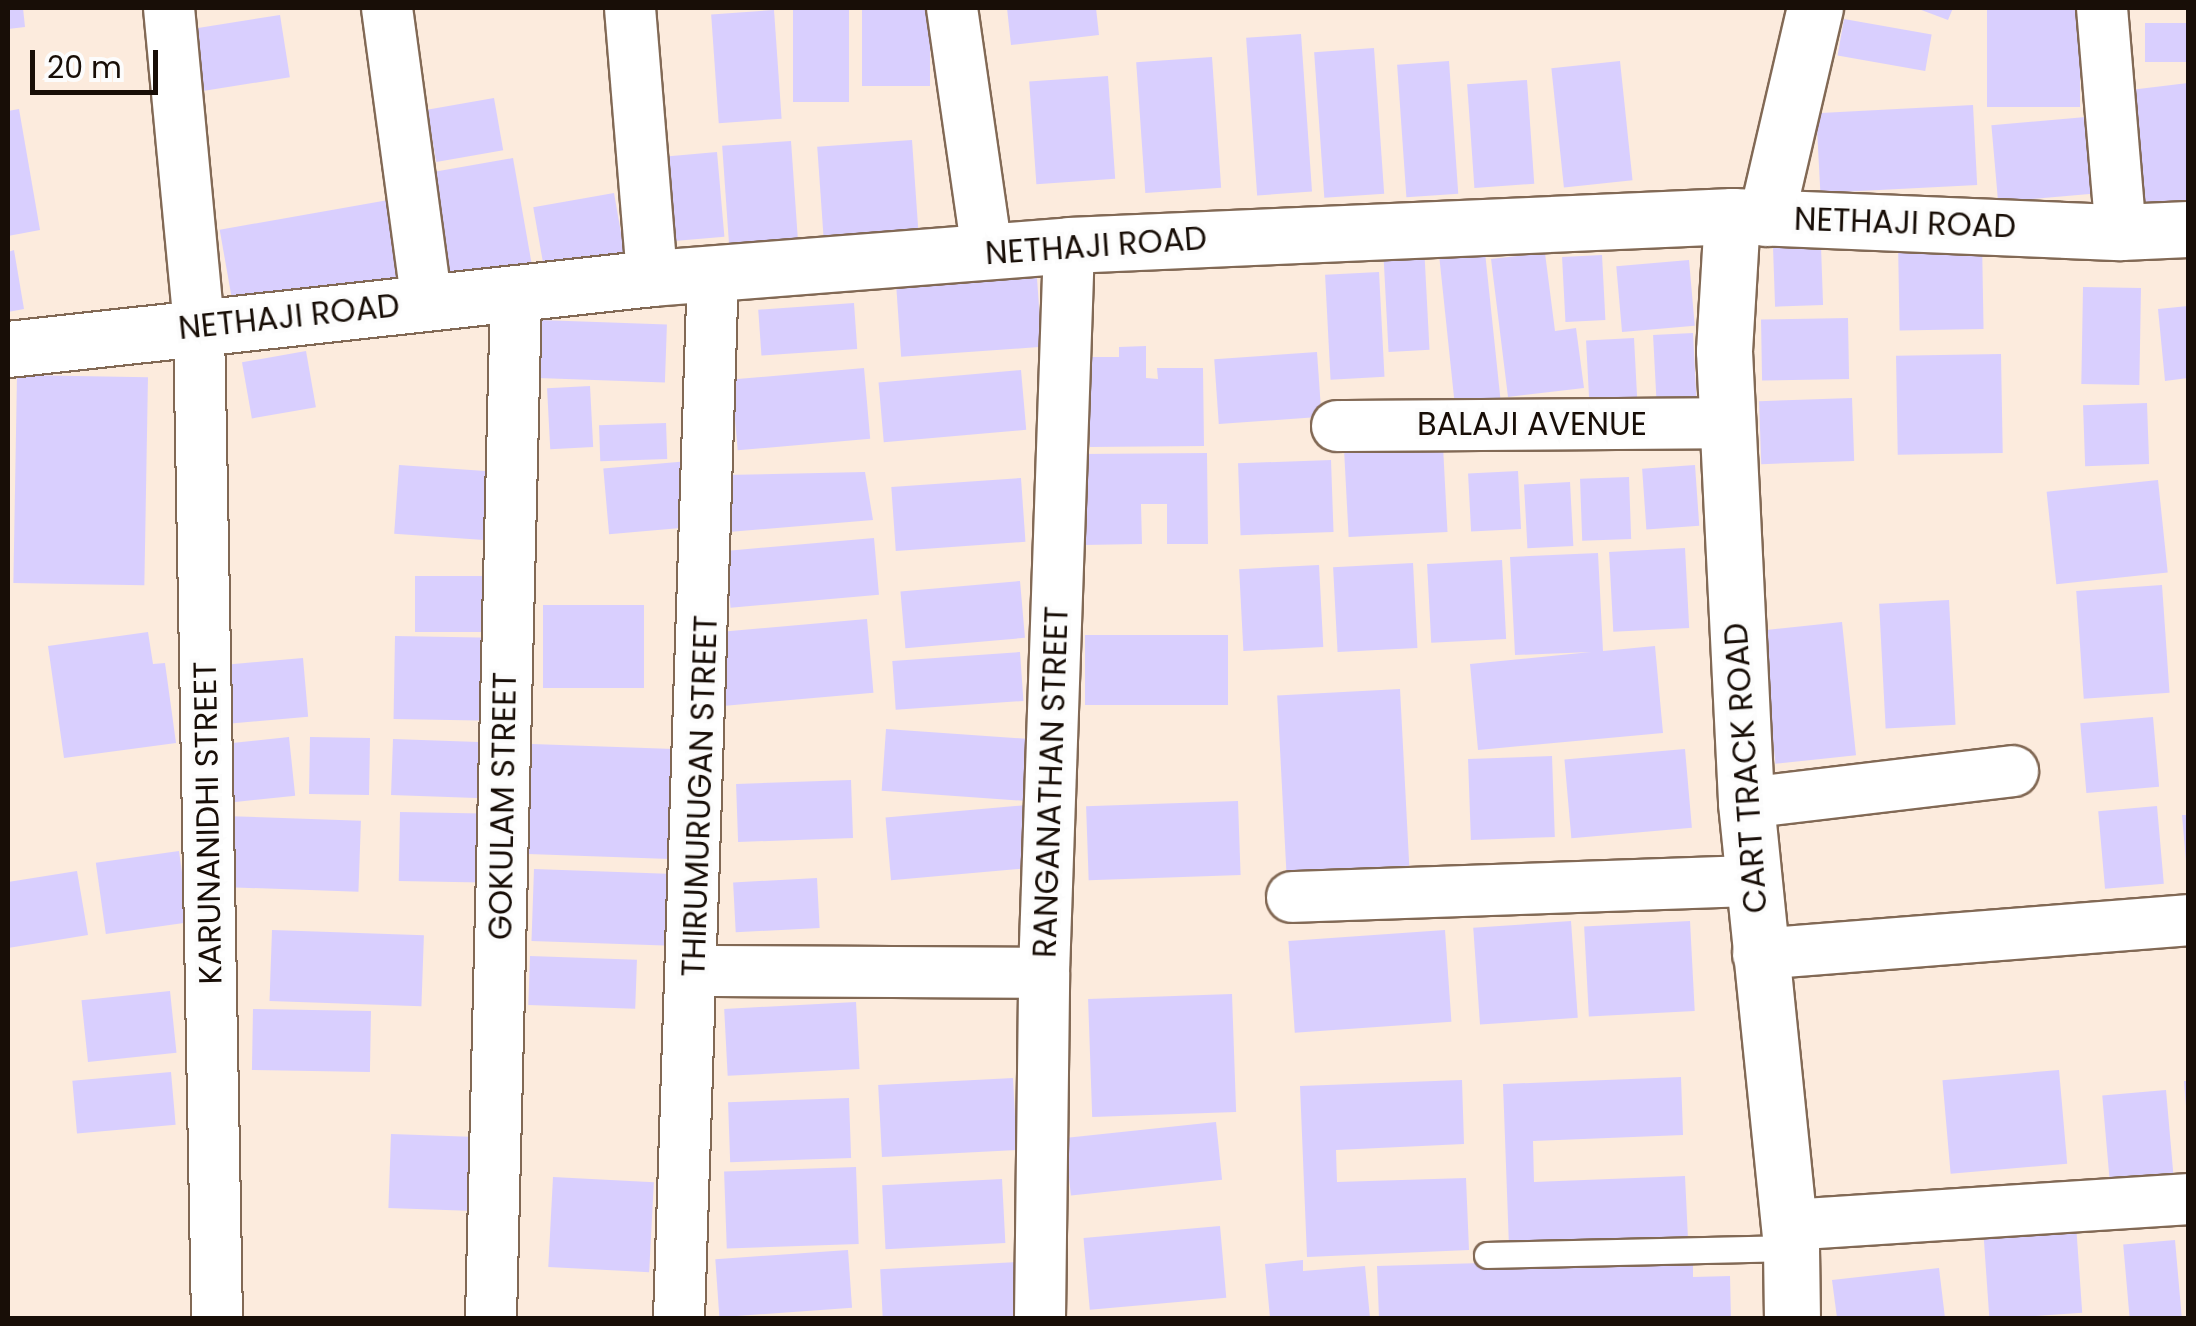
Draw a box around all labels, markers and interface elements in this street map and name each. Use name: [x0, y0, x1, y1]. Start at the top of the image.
scale bar: [35, 30, 162, 92]
text: 20 m: [47, 46, 122, 89]
street label: NETHAJI ROAD: [1793, 200, 2017, 246]
street label: NETHAJI ROAD: [984, 219, 1208, 273]
street label: NETHAJI ROAD: [177, 286, 401, 348]
street label: BALAJI AVENUE: [1417, 405, 1647, 443]
street label: RANGANATHAN STREET: [1026, 606, 1076, 958]
street label: THIRUMURUGAN STREET: [674, 615, 726, 977]
street label: CART TRACK ROAD: [1717, 621, 1775, 915]
street label: KARUNANIDHI STREET: [186, 661, 230, 985]
street label: GOKULAM STREET: [481, 672, 525, 940]

